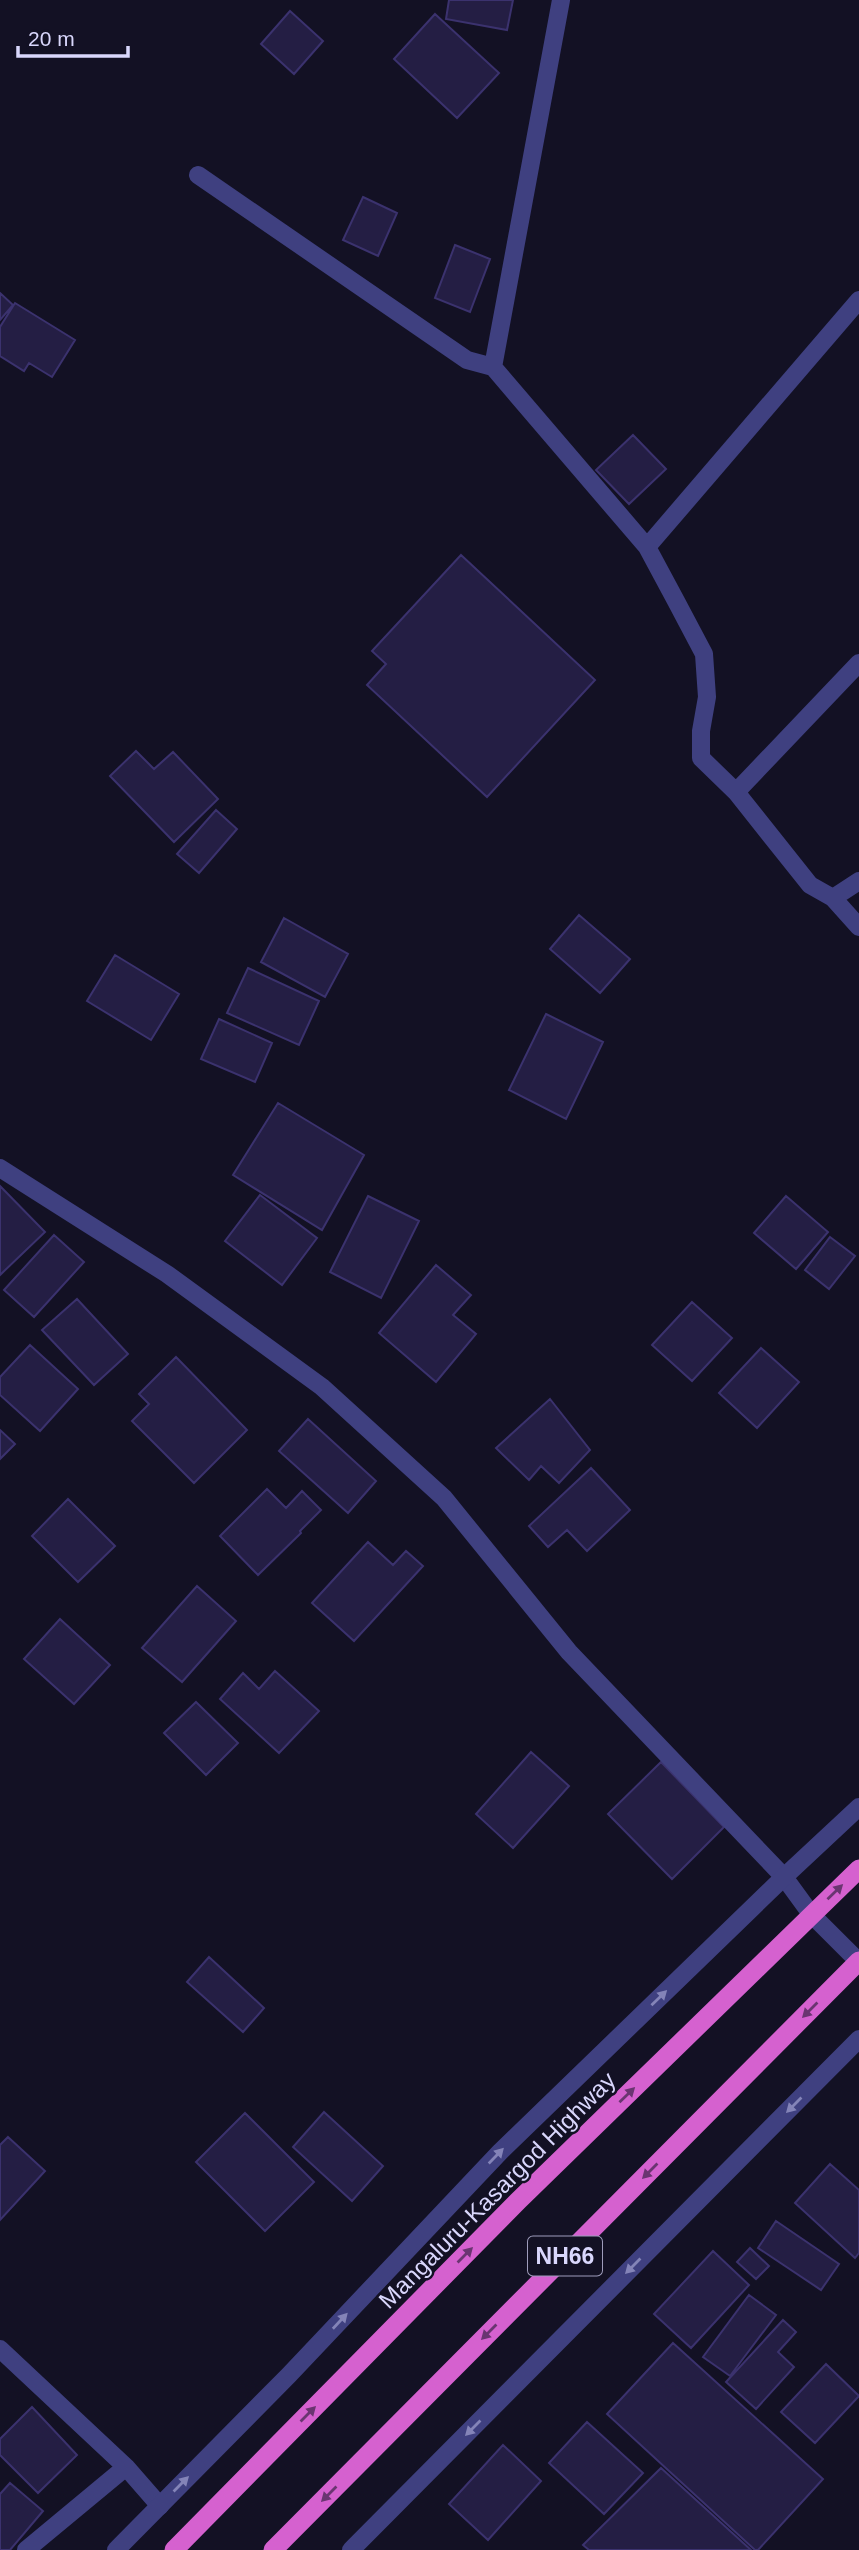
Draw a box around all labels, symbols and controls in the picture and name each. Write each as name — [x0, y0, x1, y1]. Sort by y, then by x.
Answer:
scale bar — [18, 14, 128, 58]
text: 20 m — [28, 27, 75, 50]
one-way arrow — [826, 1884, 843, 1900]
one-way arrow — [650, 1990, 667, 2006]
one-way arrow — [802, 2001, 819, 2017]
street label: Mangaluru-Kasargod Highway — [373, 2066, 621, 2314]
one-way arrow — [618, 2087, 635, 2103]
one-way arrow — [786, 2096, 802, 2113]
one-way arrow — [488, 2148, 504, 2165]
one-way arrow — [642, 2162, 658, 2179]
road number: NH66 — [528, 2236, 602, 2276]
one-way arrow — [457, 2246, 474, 2263]
one-way arrow — [625, 2258, 642, 2275]
one-way arrow — [331, 2313, 347, 2330]
one-way arrow — [481, 2324, 498, 2341]
one-way arrow — [300, 2406, 316, 2422]
one-way arrow — [466, 2419, 482, 2436]
one-way arrow — [172, 2477, 189, 2493]
one-way arrow — [320, 2485, 337, 2502]

